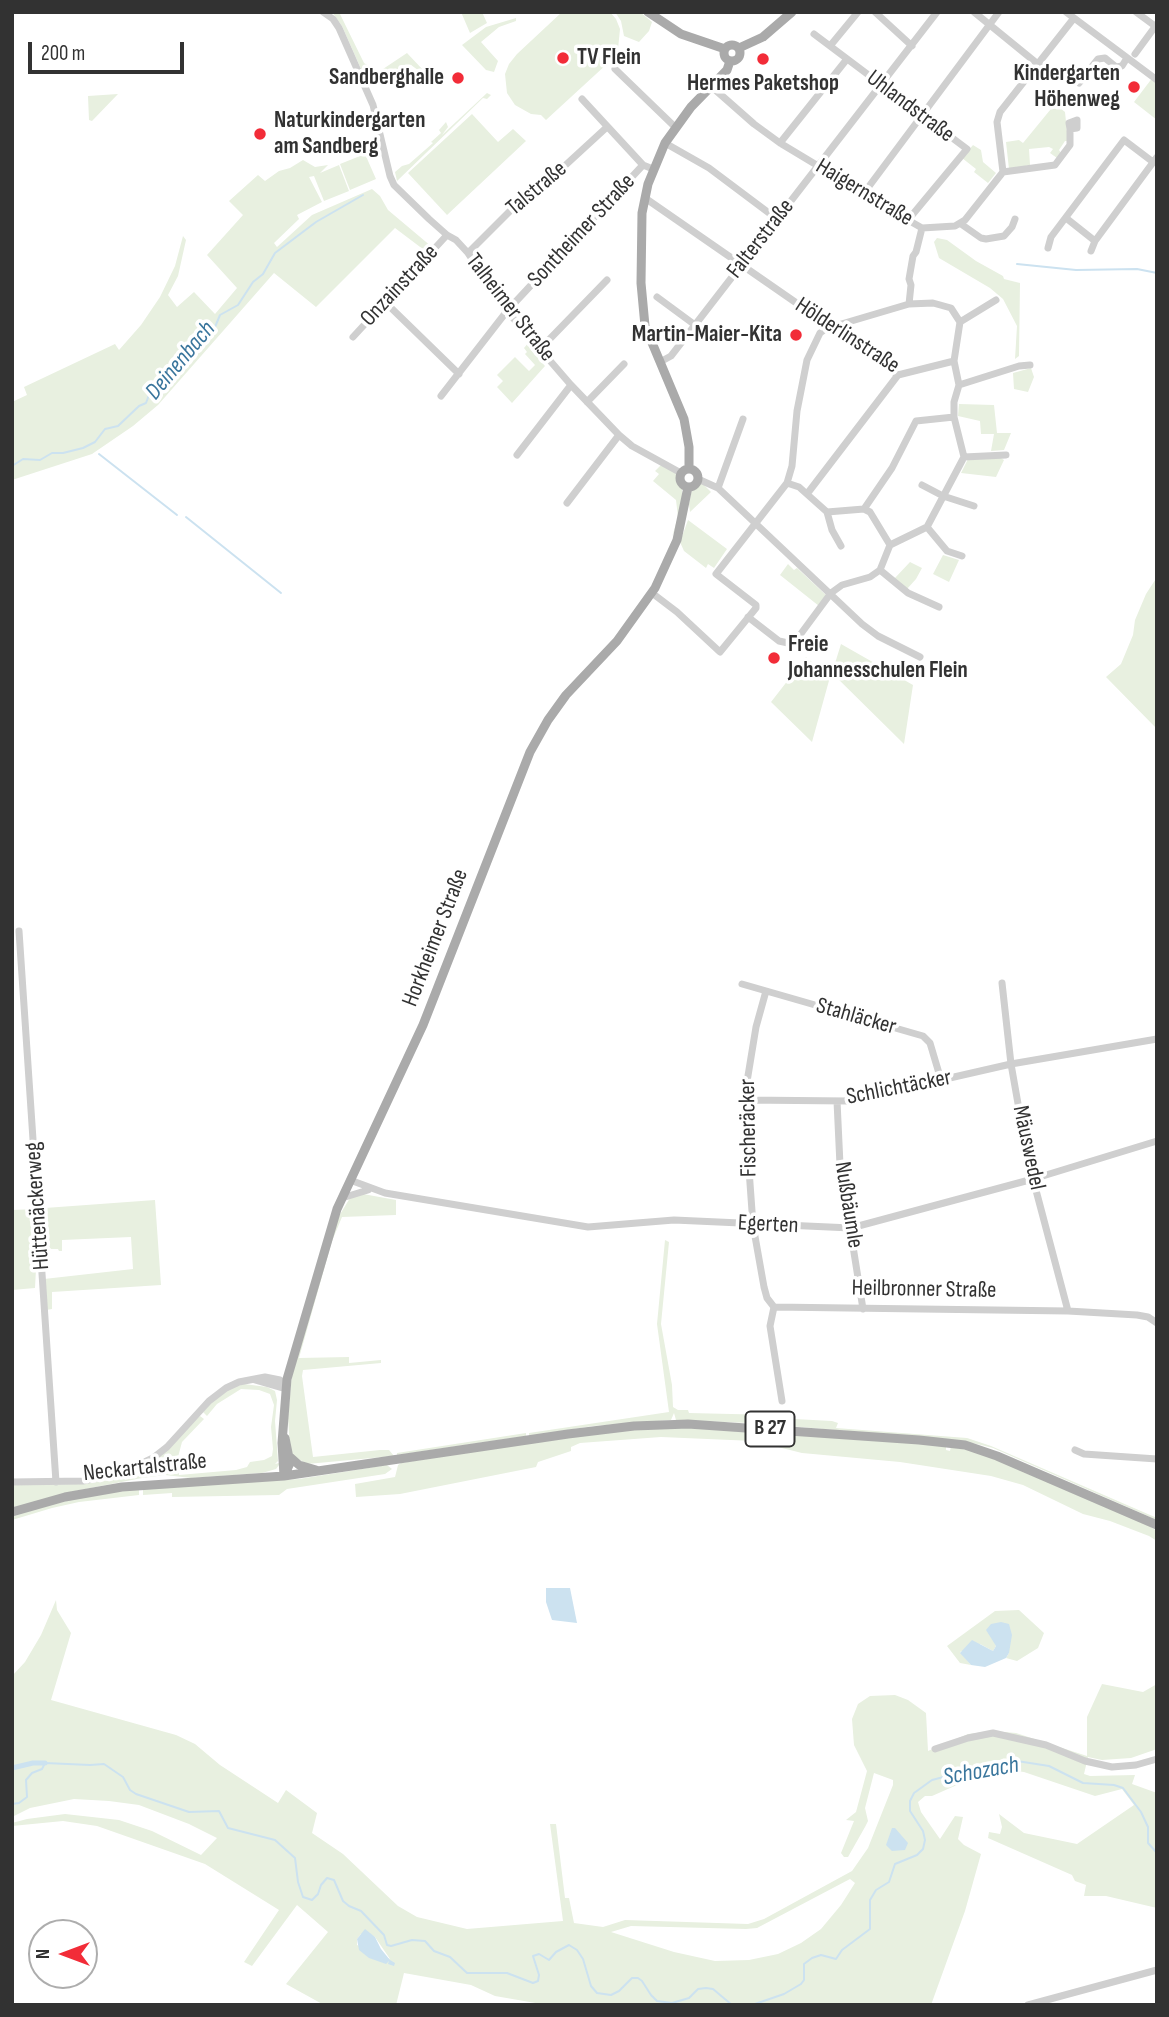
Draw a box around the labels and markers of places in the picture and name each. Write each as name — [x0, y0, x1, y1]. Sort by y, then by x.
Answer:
place label: TV Flein — [577, 44, 641, 72]
marker: TV Flein — [555, 50, 571, 66]
marker: Hermes Paketshop — [755, 51, 771, 67]
place label: Kindergarten Höhenweg — [1013, 60, 1120, 114]
place label: Sandberghalle — [329, 64, 444, 92]
marker: Sandberghalle — [450, 70, 466, 86]
place label: Hermes Paketshop — [687, 70, 839, 98]
marker: Kindergarten Höhenweg — [1126, 79, 1142, 95]
place label: Naturkindergarten am Sandberg — [274, 107, 425, 161]
marker: Naturkindergarten am Sandberg — [252, 126, 268, 142]
place label: Martin-Maier-Kita — [632, 321, 782, 349]
marker: Martin-Maier-Kita — [788, 327, 804, 343]
place label: Freie Johannesschulen Flein — [788, 631, 968, 685]
marker: Freie Johannesschulen Flein — [766, 650, 782, 666]

